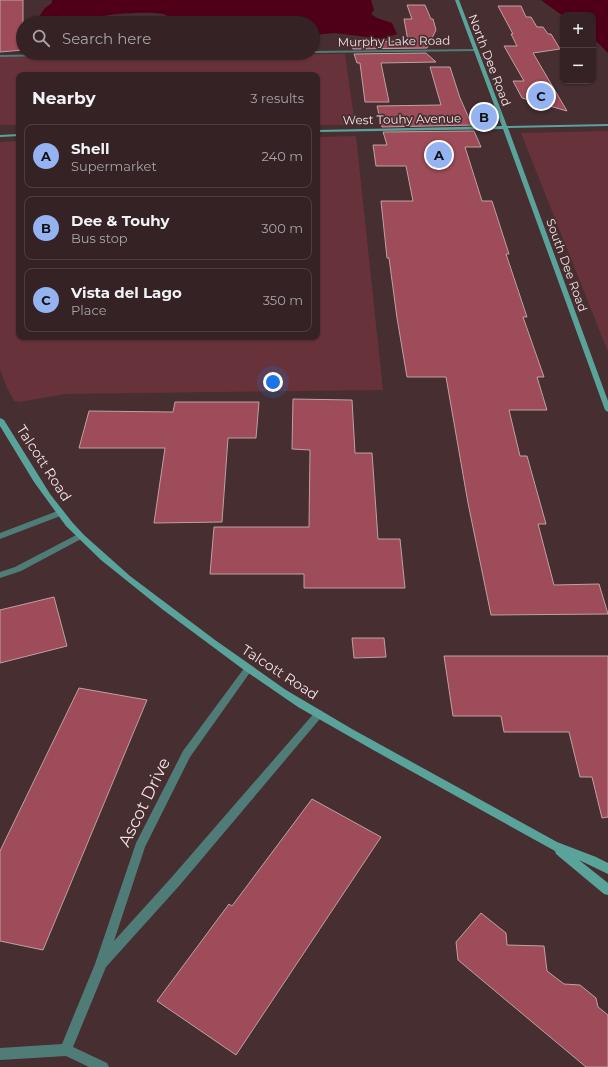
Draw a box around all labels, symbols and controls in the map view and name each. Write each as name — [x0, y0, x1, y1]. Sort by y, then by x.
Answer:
street label: North Dee Road — [466, 12, 514, 108]
map controls — [560, 12, 596, 84]
button: + — [560, 12, 596, 48]
search box — [16, 16, 320, 60]
icon: search — [30, 27, 52, 49]
text: Search here — [62, 29, 151, 48]
street label: Murphy Lake Road — [338, 33, 450, 49]
button: − — [560, 48, 596, 84]
pin: C — [528, 81, 554, 111]
text: Nearby — [32, 88, 96, 108]
text: 3 results — [250, 90, 304, 106]
pin: B — [471, 102, 497, 132]
street label: West Touhy Avenue — [343, 110, 461, 128]
text: Shell — [71, 139, 110, 158]
pin: A — [426, 140, 452, 170]
text: A — [41, 148, 51, 164]
text: 240 m — [262, 148, 303, 164]
text: Supermarket — [71, 158, 157, 174]
text: Dee & Touhy — [71, 211, 170, 230]
street label: South Dee Road — [543, 216, 591, 314]
text: B — [41, 220, 51, 236]
text: 300 m — [261, 220, 303, 236]
text: Bus stop — [71, 230, 128, 246]
text: Vista del Lago — [71, 283, 182, 302]
text: C — [41, 292, 51, 308]
text: 350 m — [263, 292, 303, 308]
text: Place — [71, 302, 107, 318]
your location — [263, 372, 283, 392]
street label: Talcott Road — [13, 421, 75, 505]
street label: Talcott Road — [238, 641, 322, 703]
street label: Ascot Drive — [114, 754, 174, 850]

